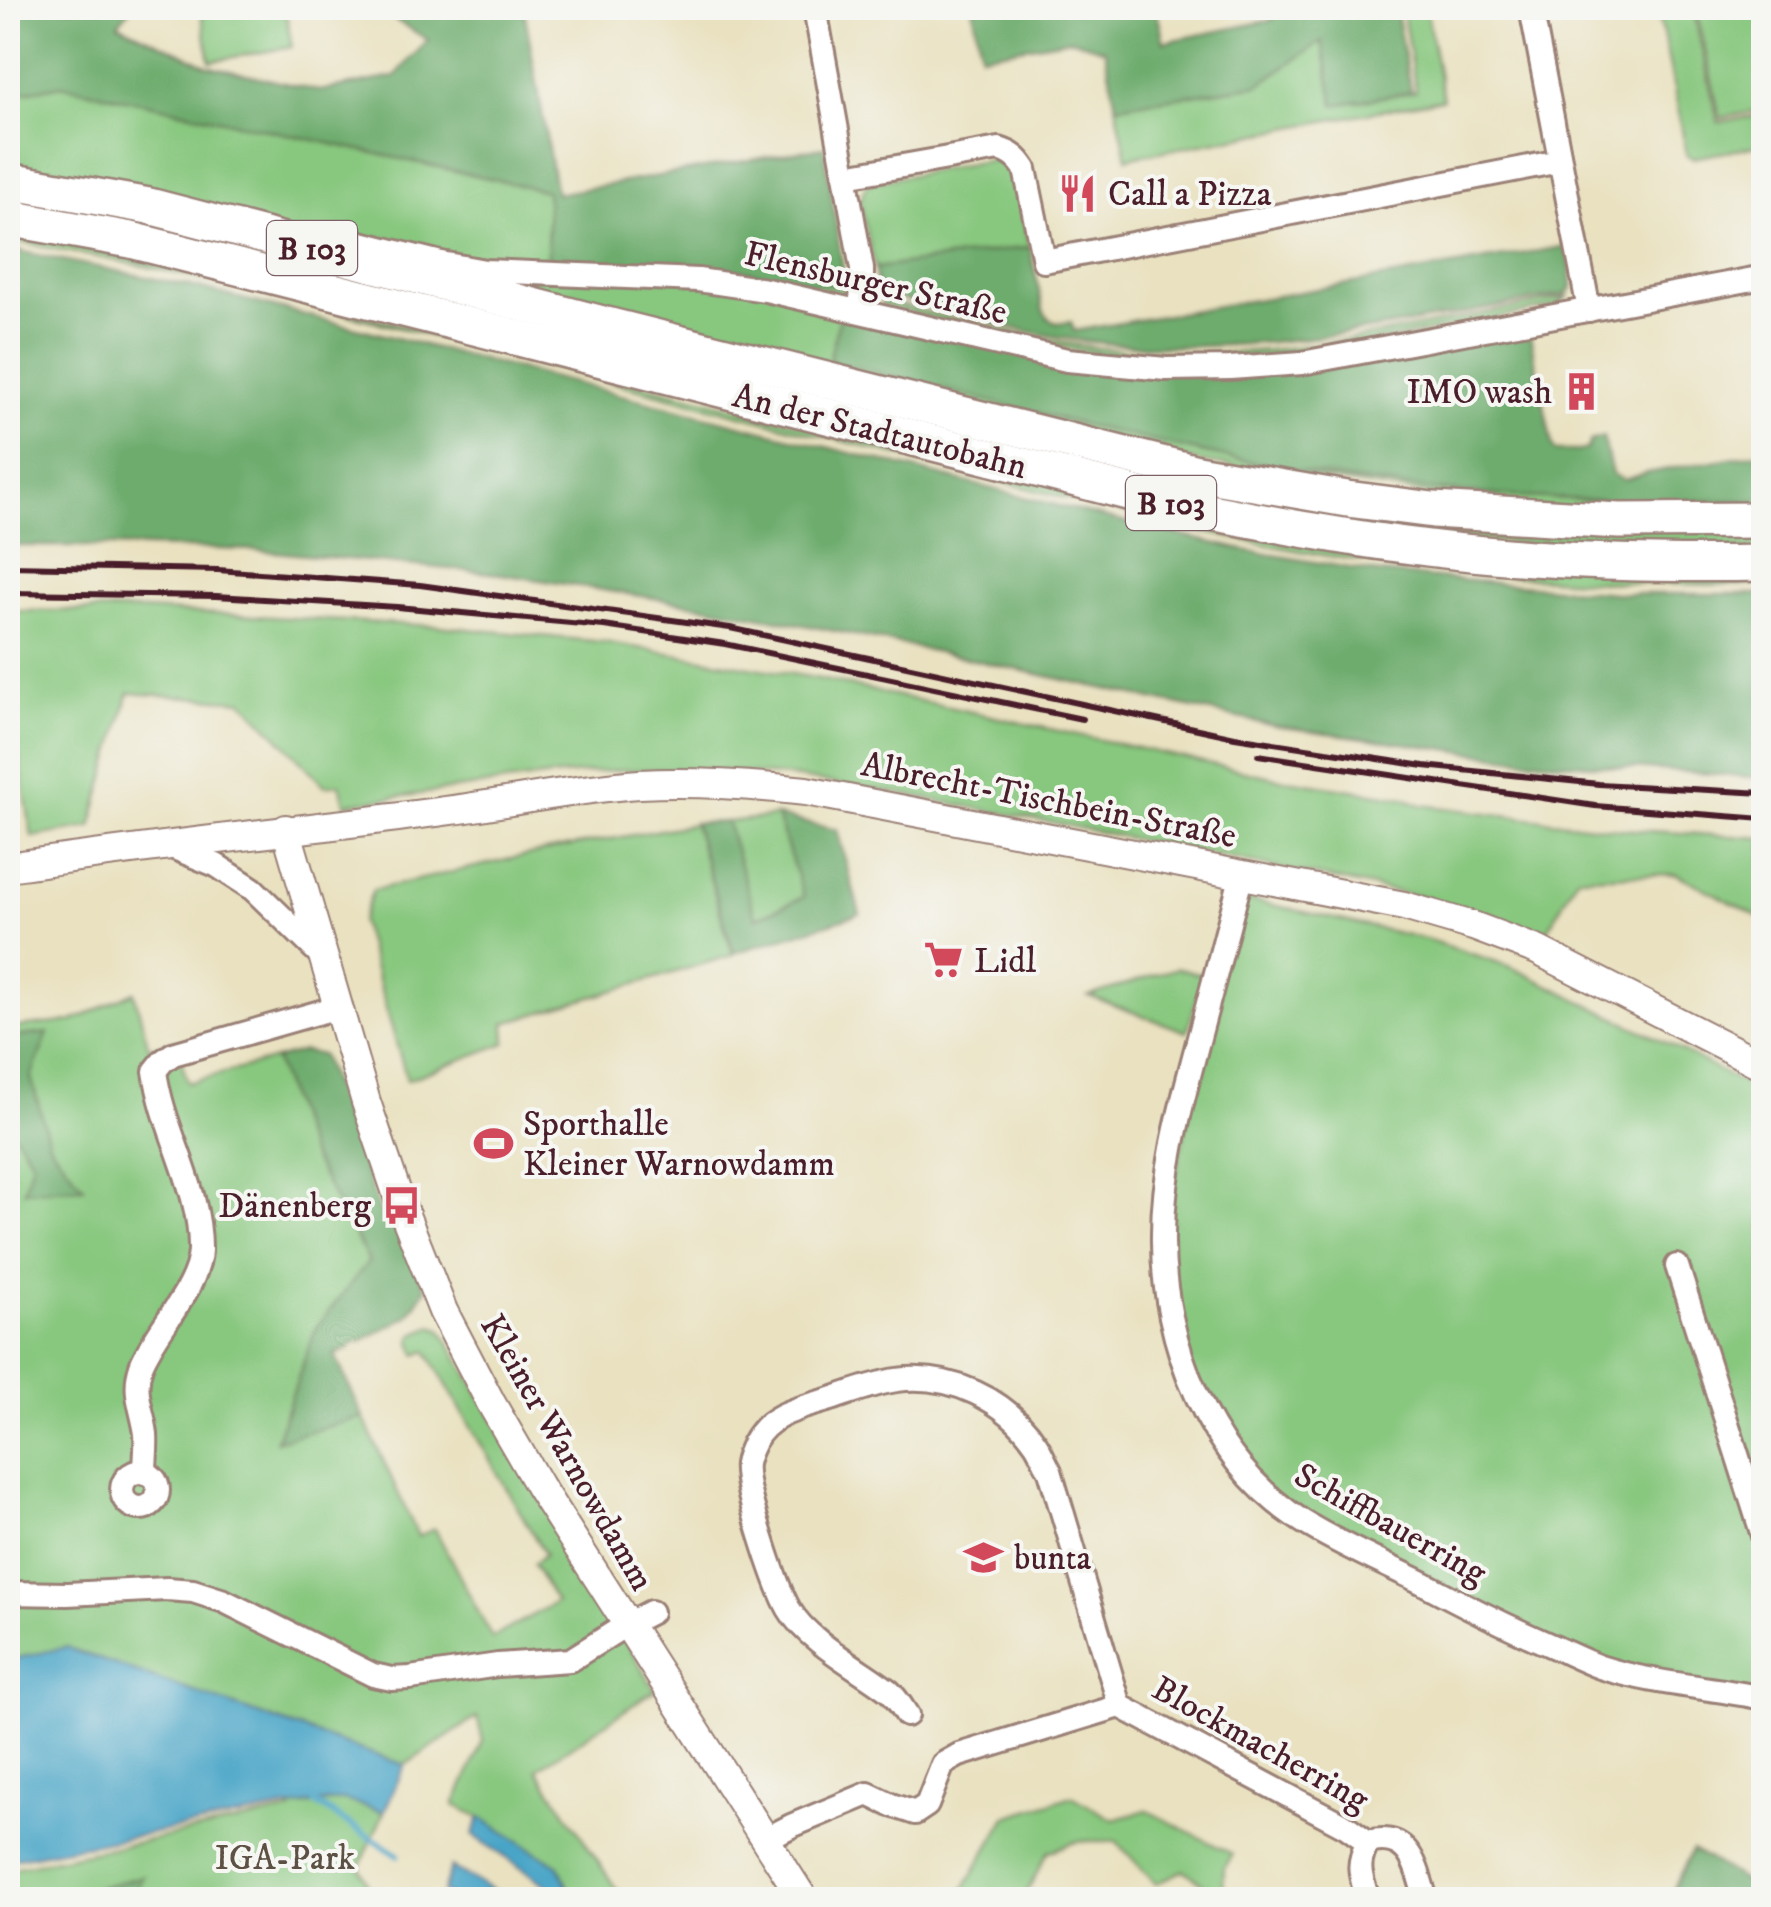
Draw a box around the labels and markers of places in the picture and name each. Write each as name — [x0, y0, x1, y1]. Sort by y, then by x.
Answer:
restaurant icon: Call a Pizza — [1057, 172, 1099, 214]
place label: Call a Pizza — [1108, 173, 1272, 217]
building icon: IMO wash — [1561, 370, 1603, 412]
place label: IMO wash — [1406, 371, 1552, 415]
supermarket icon: Lidl — [923, 939, 965, 981]
place label: Lidl — [974, 940, 1037, 984]
place label: Sporthalle Kleiner Warnowdamm — [523, 1103, 835, 1187]
sports icon: Sporthalle Kleiner Warnowdamm — [472, 1122, 514, 1164]
bus stop icon: Dänenberg — [380, 1184, 422, 1226]
place label: Dänenberg — [218, 1185, 372, 1229]
school or university icon: bunta — [963, 1536, 1005, 1578]
place label: bunta — [1014, 1537, 1092, 1581]

